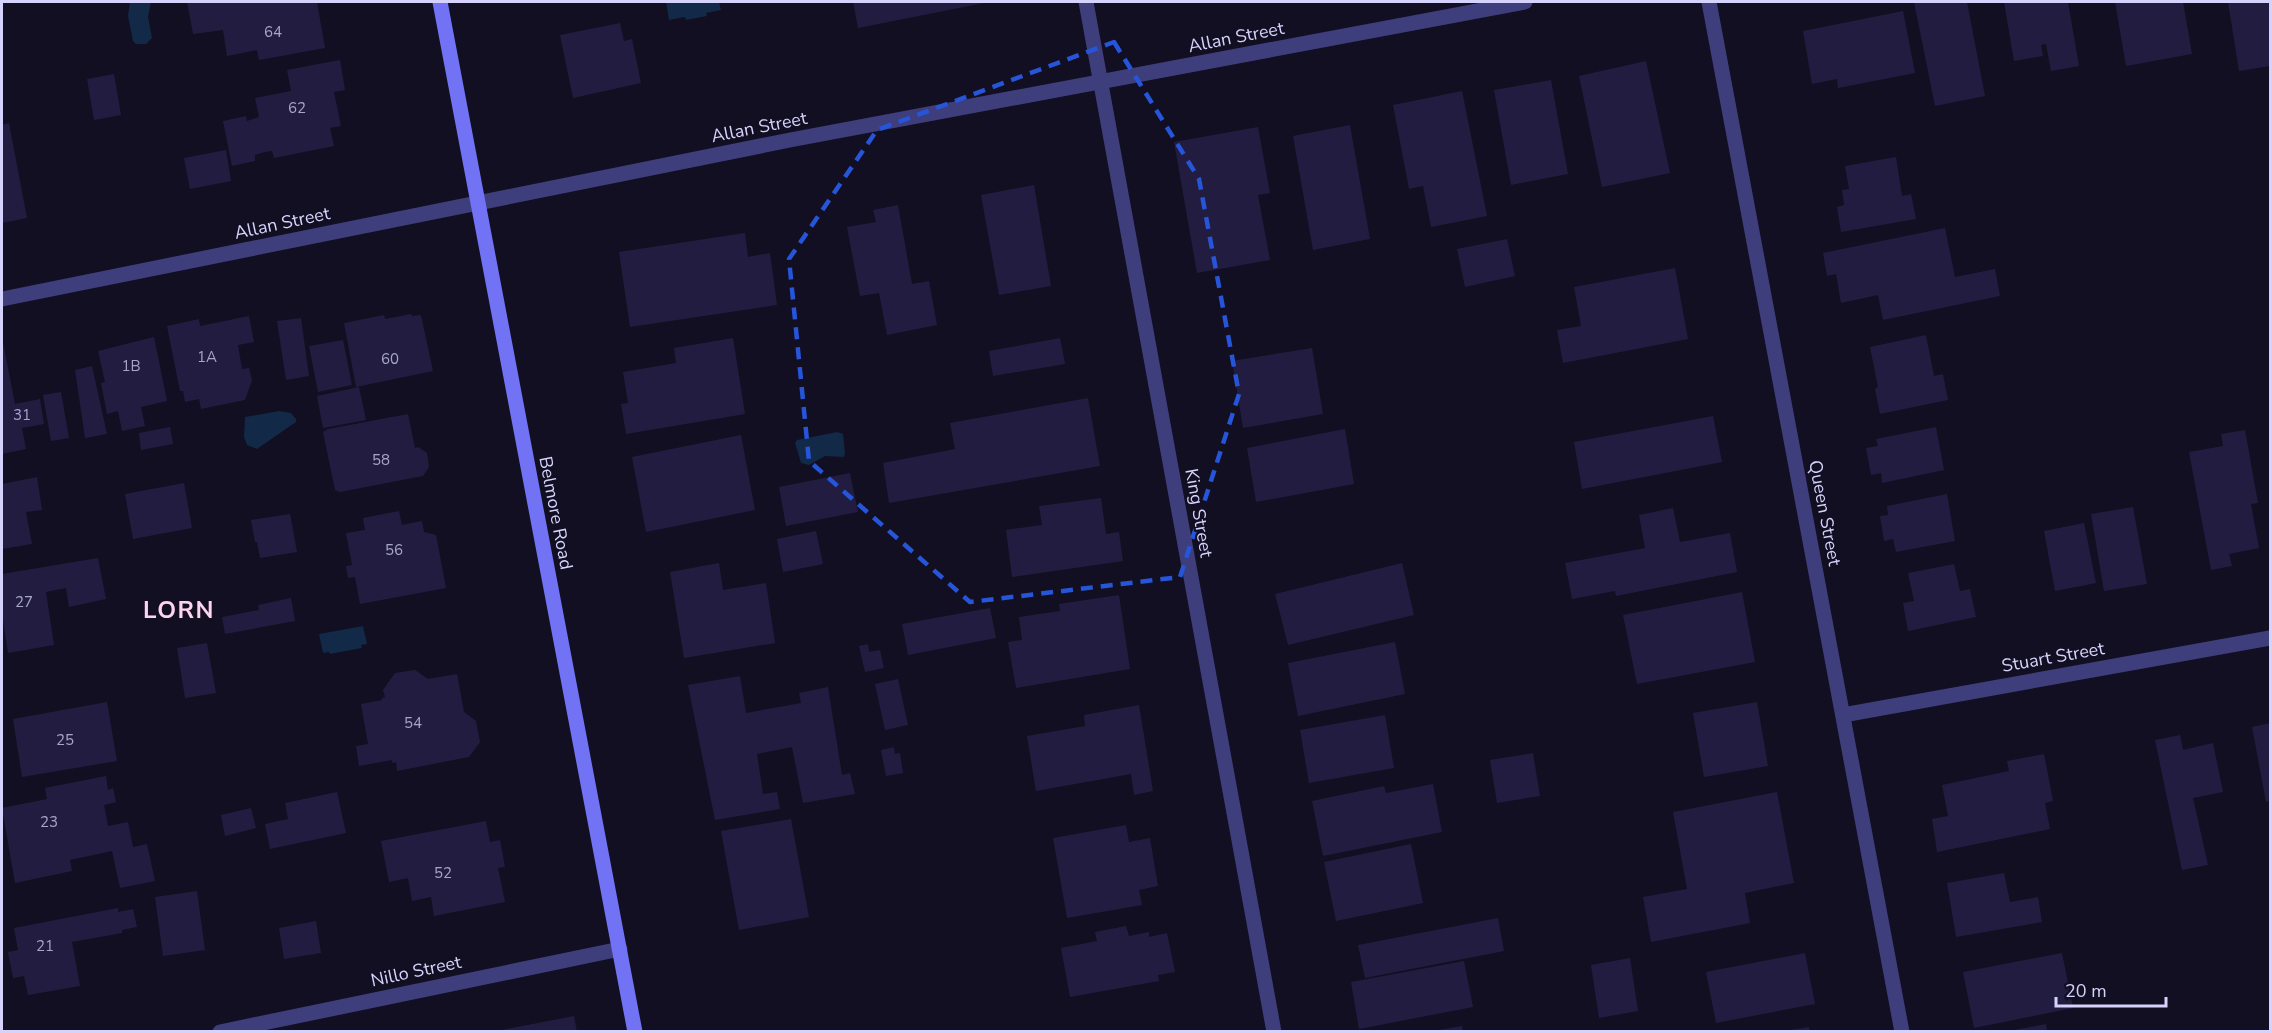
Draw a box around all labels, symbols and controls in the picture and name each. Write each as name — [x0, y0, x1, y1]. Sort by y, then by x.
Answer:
street label: Allan Street — [1186, 16, 1287, 58]
house number: 64 — [264, 22, 282, 42]
house number: 62 — [288, 98, 306, 118]
street label: Allan Street — [709, 106, 810, 148]
street label: Allan Street — [232, 201, 333, 245]
house number: 1A — [197, 347, 217, 367]
house number: 60 — [381, 349, 399, 369]
house number: 1B — [121, 356, 141, 376]
house number: 31 — [13, 405, 31, 425]
house number: 58 — [372, 450, 390, 470]
street label: Belmore Road — [533, 454, 579, 572]
street label: Queen Street — [1803, 458, 1847, 568]
street label: King Street — [1179, 467, 1219, 560]
house number: 56 — [385, 540, 403, 560]
house number: 27 — [15, 592, 33, 612]
district label: LORN — [143, 594, 215, 626]
street label: Stuart Street — [2000, 636, 2107, 678]
house number: 54 — [404, 713, 422, 733]
house number: 25 — [56, 730, 74, 750]
house number: 23 — [40, 812, 58, 832]
house number: 52 — [434, 863, 452, 883]
house number: 21 — [36, 936, 54, 956]
street label: Nillo Street — [369, 950, 464, 992]
scale bar — [2056, 970, 2166, 1008]
text: 20 m — [2065, 979, 2107, 1003]

